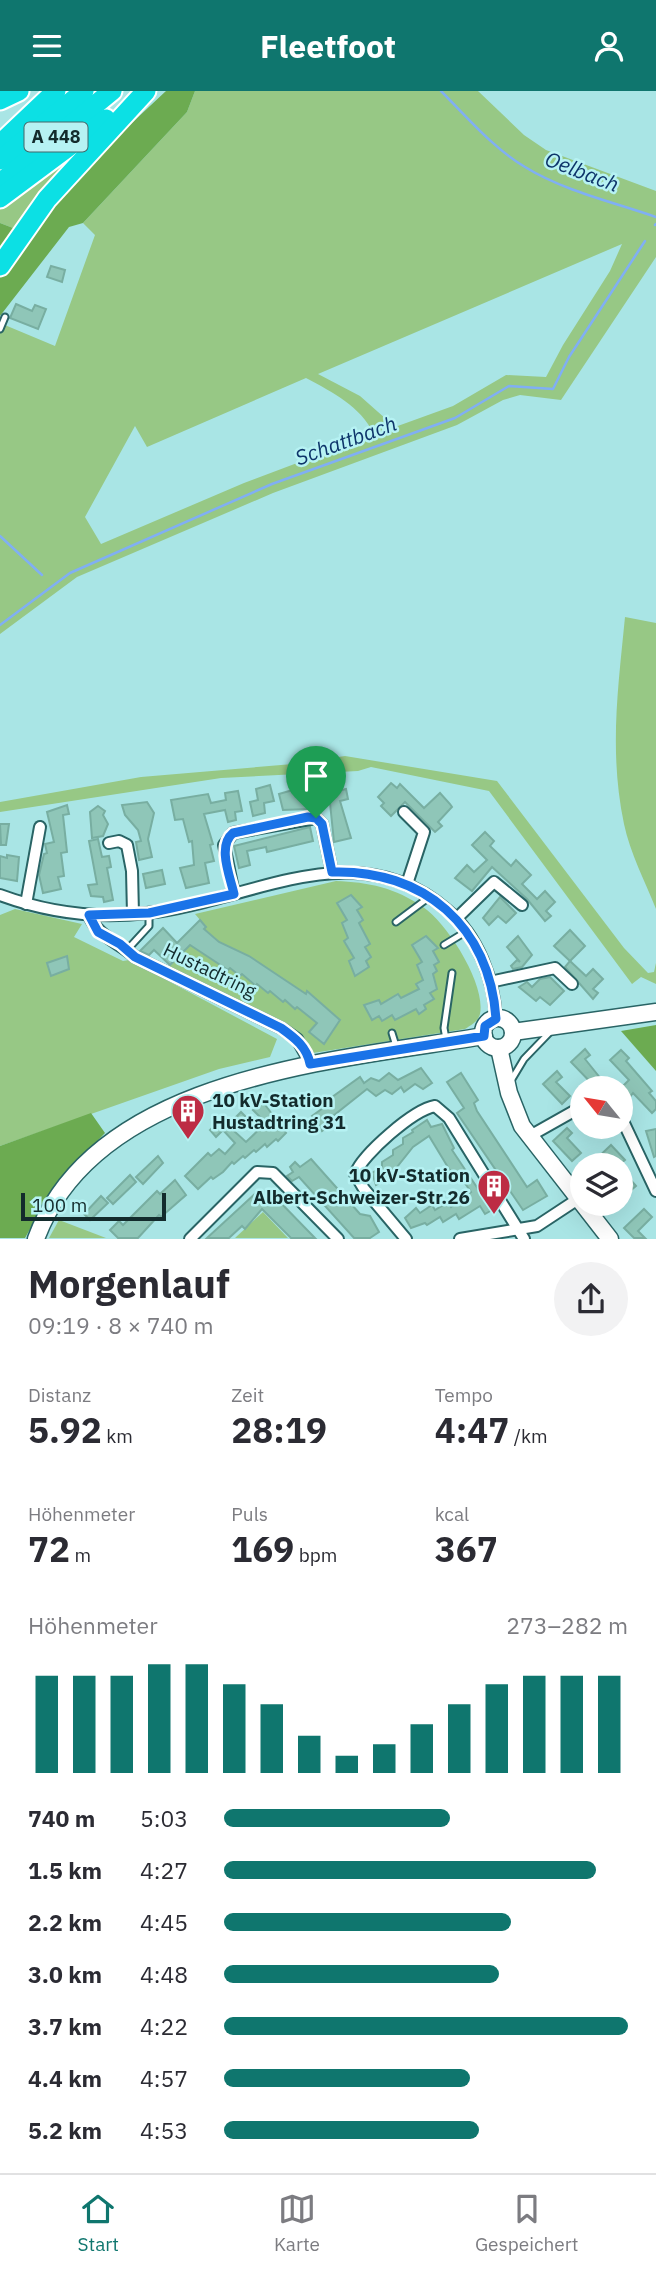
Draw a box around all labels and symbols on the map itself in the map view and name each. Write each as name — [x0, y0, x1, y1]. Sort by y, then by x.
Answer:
road number: A 448 — [24, 123, 88, 151]
water label: Oelbach — [541, 144, 623, 198]
water label: Schattbach — [291, 409, 400, 471]
pin — [286, 746, 346, 818]
street label: Hustadtring — [160, 937, 260, 1003]
north arrow — [570, 1076, 634, 1139]
place label: 10 kV-Station Hustadtring 31 — [212, 1088, 346, 1134]
building icon: 10 kV-Station Hustadtring 31 — [169, 1092, 207, 1141]
place label: 10 kV-Station Albert-Schweizer-Str.26 — [253, 1163, 470, 1209]
building icon: 10 kV-Station Albert-Schweizer-Str.26 — [475, 1167, 513, 1216]
scale bar — [21, 1189, 166, 1221]

